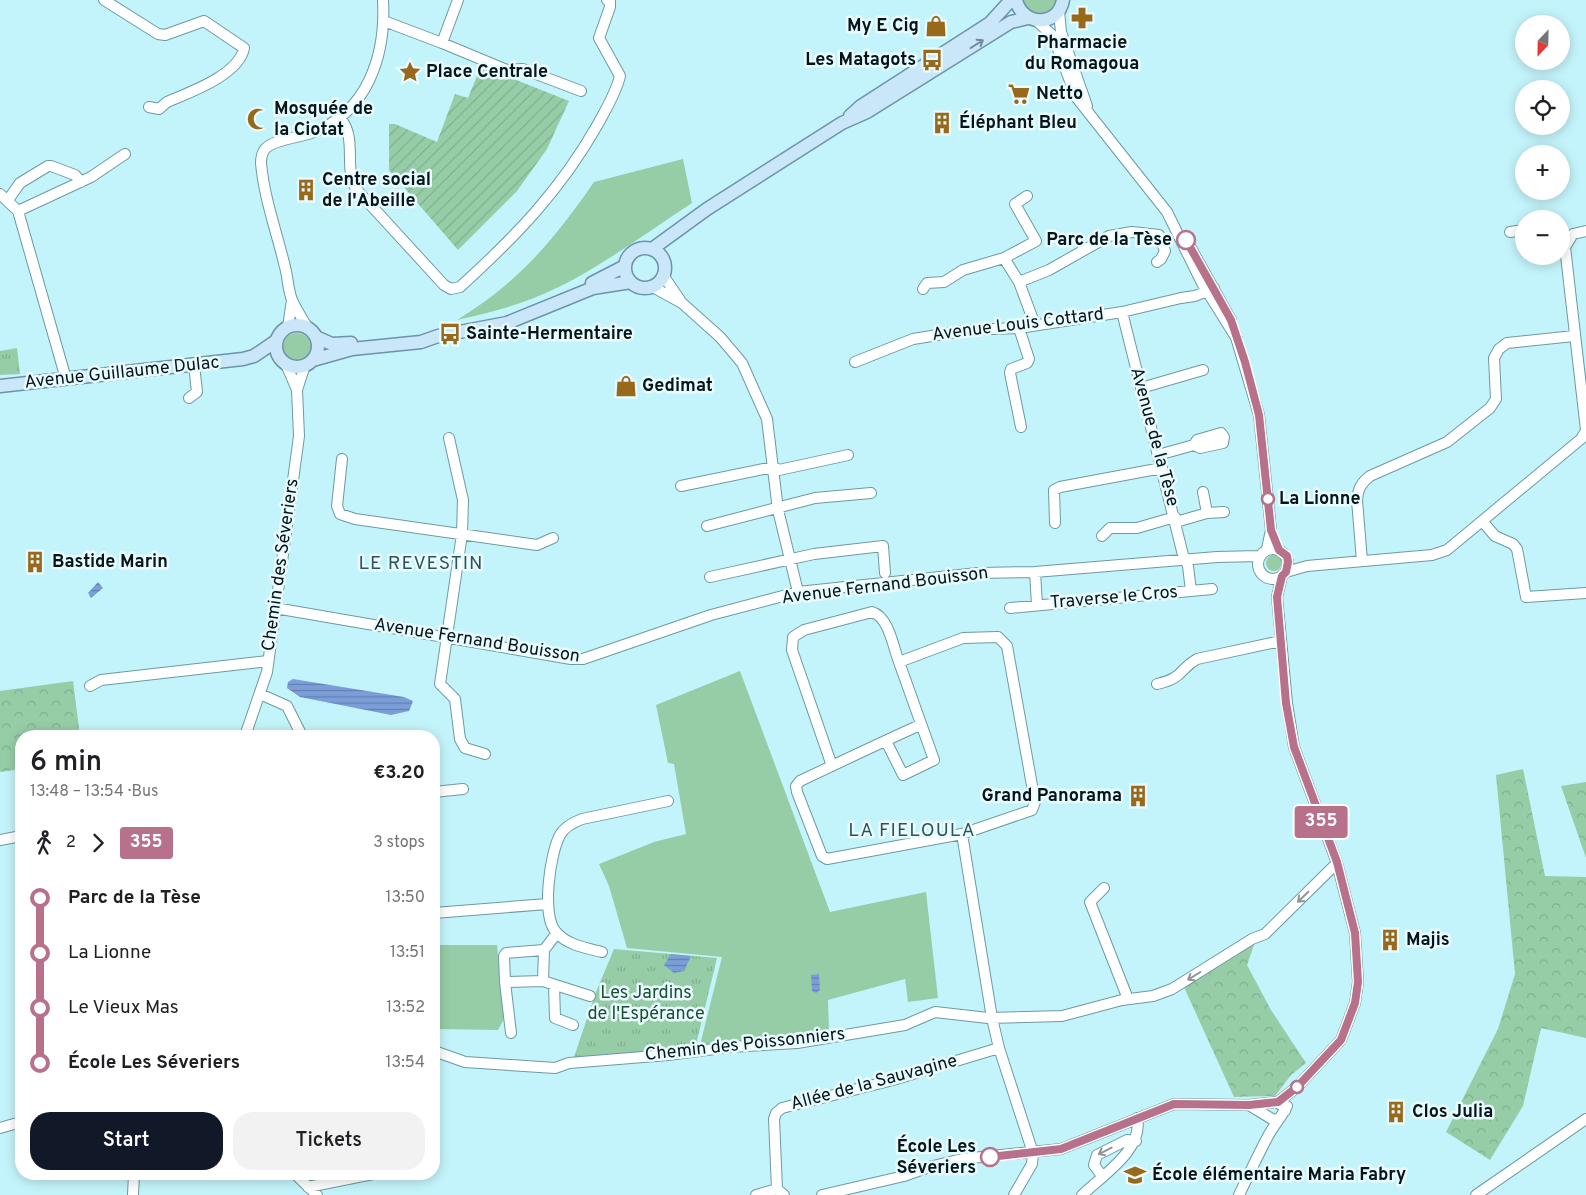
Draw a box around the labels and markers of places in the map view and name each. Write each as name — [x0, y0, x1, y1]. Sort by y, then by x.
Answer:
pharmacy icon: Pharmacie du Romagoua — [1069, 5, 1095, 31]
shop icon: My E Cig — [923, 13, 949, 39]
place label: My E Cig — [847, 15, 919, 38]
place label: Pharmacie du Romagoua — [1025, 32, 1139, 76]
bus stop icon: Les Matagots — [919, 47, 945, 73]
place label: Les Matagots — [805, 49, 916, 72]
place icon: Place Centrale — [397, 59, 423, 85]
place label: Place Centrale — [426, 61, 548, 84]
supermarket icon: Netto — [1006, 81, 1032, 107]
place label: Netto — [1036, 83, 1083, 106]
place label: Mosquée de la Ciotat — [274, 98, 373, 142]
mosque icon: Mosquée de la Ciotat — [245, 106, 271, 132]
building icon: Éléphant Bleu — [929, 110, 955, 136]
place label: Éléphant Bleu — [959, 110, 1077, 135]
place label: Centre social de l'Abeille — [322, 169, 431, 213]
building icon: Centre social de l'Abeille — [293, 177, 319, 203]
place label: Parc de la Tèse — [1046, 229, 1172, 252]
marker: Parc de la Tèse — [1176, 230, 1196, 250]
bus stop icon: Sainte-Hermentaire — [437, 321, 463, 347]
place label: Sainte-Hermentaire — [466, 323, 633, 346]
shop icon: Gedimat — [613, 373, 639, 399]
place label: Gedimat — [642, 375, 713, 398]
place label: La Lionne — [1279, 488, 1361, 511]
marker: La Lionne — [1261, 492, 1275, 506]
building icon: Bastide Marin — [22, 549, 48, 575]
place label: Bastide Marin — [52, 551, 168, 574]
building icon: Grand Panorama — [1125, 783, 1151, 809]
place label: Grand Panorama — [981, 785, 1122, 808]
building icon: Majis — [1377, 927, 1403, 953]
place label: Majis — [1406, 929, 1450, 952]
unlabelled marker — [1290, 1080, 1304, 1094]
building icon: Clos Julia — [1383, 1099, 1409, 1125]
place label: Clos Julia — [1412, 1101, 1493, 1124]
place label: École Les Séveriers — [897, 1134, 976, 1180]
marker: École Les Séveriers — [980, 1147, 1000, 1167]
school or university icon: École élémentaire Maria Fabry — [1122, 1162, 1148, 1188]
place label: École élémentaire Maria Fabry — [1152, 1162, 1406, 1187]

